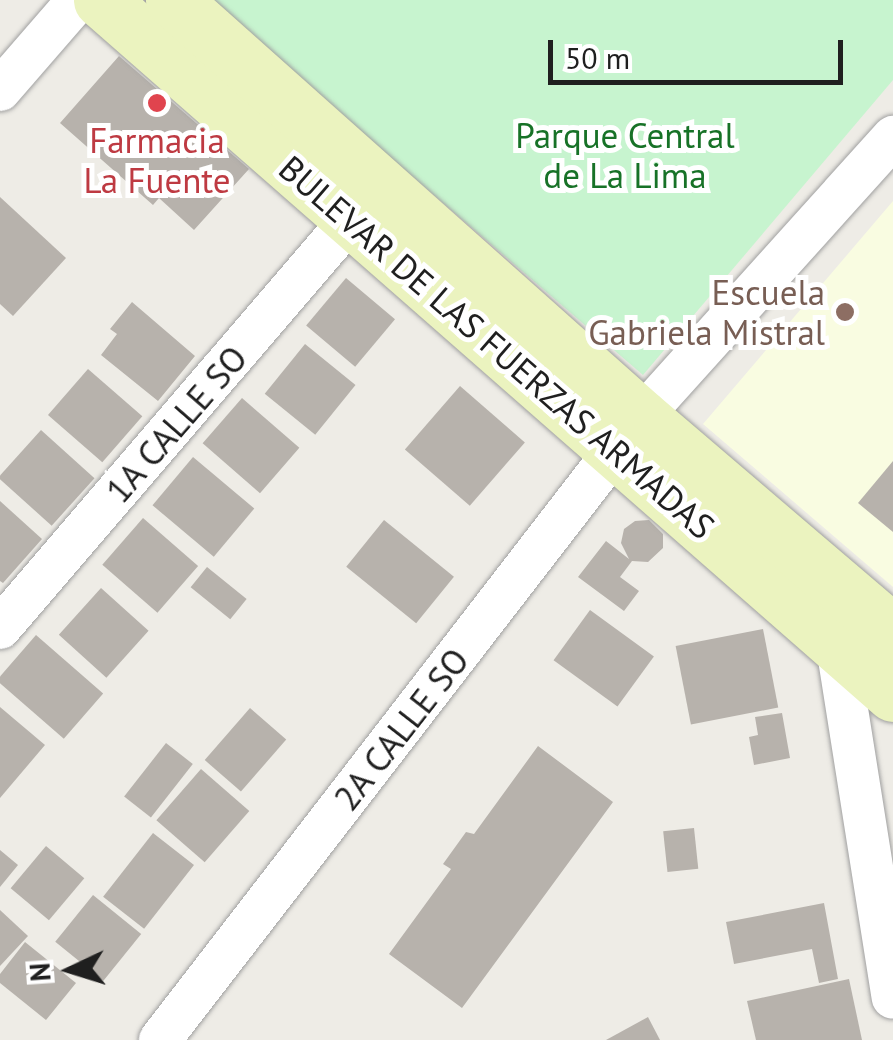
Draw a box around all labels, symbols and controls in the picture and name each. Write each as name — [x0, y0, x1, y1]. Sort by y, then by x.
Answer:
scale bar — [553, 20, 848, 82]
text: 50 m — [565, 38, 630, 77]
marker: Farmacia La Fuente — [146, 92, 168, 114]
park label: Parque Central de La Lima — [515, 114, 735, 196]
place label: Farmacia La Fuente — [83, 119, 231, 201]
street label: BULEVAR DE LAS FUERZAS ARMADAS — [270, 146, 724, 548]
place label: Escuela Gabriela Mistral — [588, 271, 825, 353]
marker: Escuela Gabriela Mistral — [834, 301, 856, 323]
street label: 1A CALLE SO — [96, 337, 256, 511]
street label: 2A CALLE SO — [324, 639, 478, 819]
north arrow — [20, 920, 120, 1020]
text: N — [20, 962, 59, 983]

